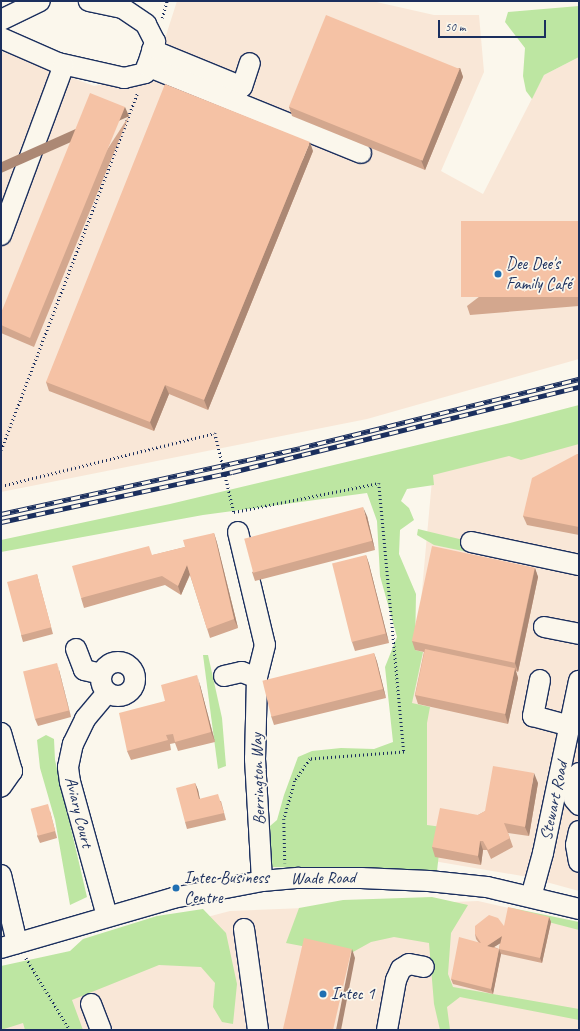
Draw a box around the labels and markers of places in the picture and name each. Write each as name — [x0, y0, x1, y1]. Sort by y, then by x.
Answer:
place label: Dee Dee's Family Café — [506, 254, 572, 294]
marker: Dee Dee's Family Café — [493, 269, 503, 279]
place label: Intec Business Centre — [184, 868, 269, 908]
marker: Intec Business Centre — [171, 883, 181, 893]
place label: Intec 1 — [331, 984, 375, 1004]
marker: Intec 1 — [318, 989, 328, 999]

